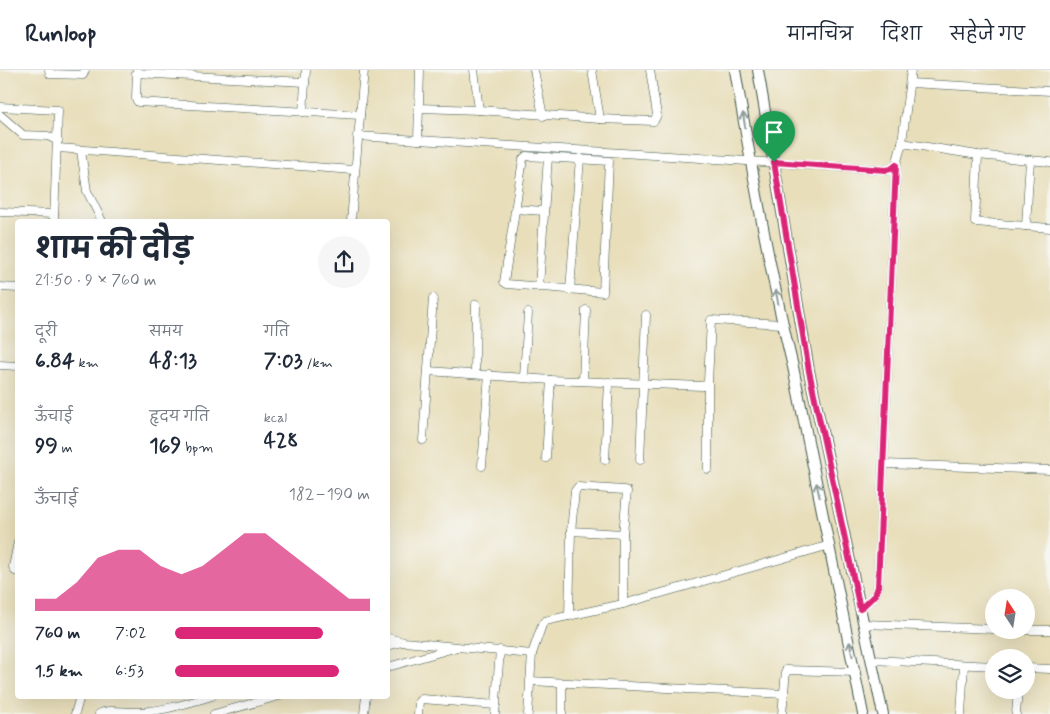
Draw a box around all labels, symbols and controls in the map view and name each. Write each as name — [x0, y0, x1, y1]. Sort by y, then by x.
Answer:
text: Runloop — [25, 19, 97, 50]
text: मानचित्र — [787, 23, 853, 47]
text: दिशा — [881, 23, 922, 47]
text: सहेजे गए — [950, 23, 1025, 47]
pin — [753, 111, 795, 162]
one-way arrow — [738, 112, 748, 128]
icon: arrive — [760, 118, 788, 146]
text: शाम की दौड़ — [35, 232, 192, 269]
button: share — [318, 236, 370, 288]
text: 21:50 · 9 × 760 m — [35, 270, 157, 291]
one-way arrow — [772, 289, 781, 305]
text: दूरी — [35, 323, 57, 341]
text: समय — [149, 323, 183, 341]
text: गति — [264, 323, 289, 341]
text: 6.84 — [35, 347, 75, 375]
text: 48:13 — [149, 347, 197, 375]
text: 7:03 — [264, 347, 303, 375]
text: km — [75, 354, 99, 372]
text: /km — [303, 354, 333, 372]
text: ऊँचाई — [35, 408, 73, 426]
text: हृदय गति — [149, 408, 209, 426]
text: kcal — [264, 409, 287, 427]
text: 428 — [264, 427, 298, 455]
text: 99 — [35, 432, 58, 460]
text: 169 — [149, 432, 181, 460]
text: m — [58, 439, 73, 457]
text: bpm — [181, 439, 213, 457]
one-way arrow — [813, 482, 822, 498]
text: 182–190 m — [289, 484, 370, 505]
text: ऊँचाई — [35, 489, 78, 510]
north arrow — [985, 589, 1035, 639]
map controls — [985, 589, 1035, 699]
text: 760 m — [35, 623, 80, 644]
text: 7:02 — [115, 623, 146, 644]
one-way arrow — [846, 641, 855, 657]
button: layers — [985, 649, 1035, 699]
text: 1.5 km — [35, 661, 83, 682]
text: 6:53 — [115, 661, 144, 682]

